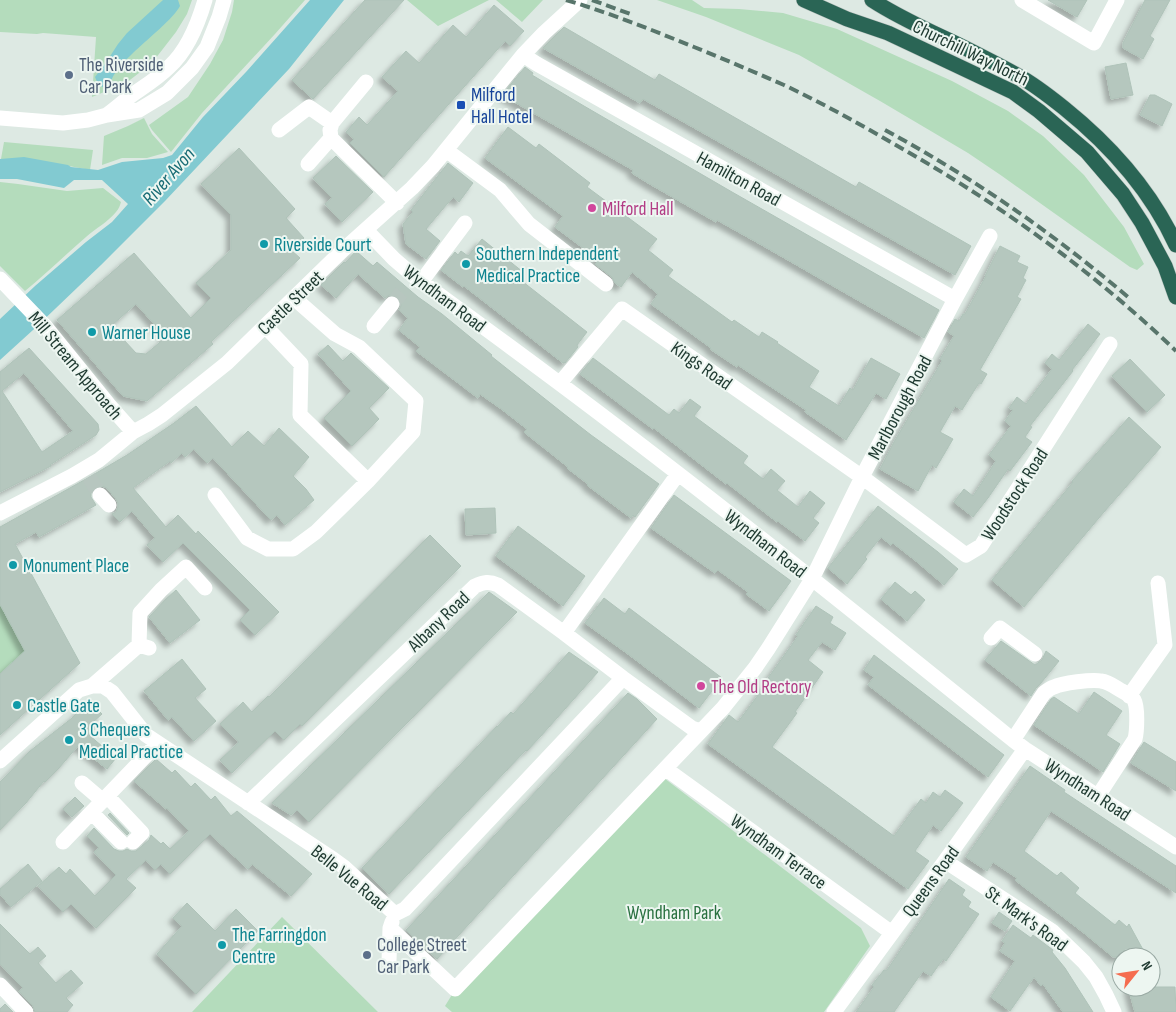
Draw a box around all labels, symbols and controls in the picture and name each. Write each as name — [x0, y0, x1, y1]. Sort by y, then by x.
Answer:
street label: Churchill Way North — [909, 15, 1032, 91]
place label: The Riverside Car Park — [79, 54, 164, 99]
marker: The Riverside Car Park — [63, 69, 75, 81]
place label: Milford Hall Hotel — [471, 84, 532, 129]
marker: Milford Hall Hotel — [455, 99, 467, 111]
water label: River Avon — [137, 143, 200, 210]
street label: Hamilton Road — [692, 147, 784, 212]
place label: Milford Hall — [602, 198, 673, 221]
marker: Milford Hall — [586, 202, 598, 214]
place label: Riverside Court — [274, 234, 372, 257]
marker: Riverside Court — [258, 238, 270, 250]
place label: Southern Independent Medical Practice — [476, 243, 619, 288]
marker: Southern Independent Medical Practice — [460, 258, 472, 270]
street label: Wyndham Road — [398, 261, 490, 338]
street label: Castle Street — [253, 266, 329, 340]
street label: Mill Stream Approach — [23, 307, 127, 425]
place label: Warner House — [102, 322, 191, 345]
marker: Warner House — [86, 326, 98, 338]
street label: Kings Road — [666, 337, 736, 396]
street label: Marlborough Road — [863, 352, 937, 464]
street label: Woodstock Road — [977, 444, 1054, 545]
street label: Wyndham Road — [719, 505, 811, 583]
place label: Monument Place — [23, 555, 129, 578]
marker: Monument Place — [7, 559, 19, 571]
street label: Albany Road — [403, 587, 475, 658]
place label: The Old Rectory — [711, 676, 812, 699]
marker: The Old Rectory — [695, 680, 707, 692]
place label: Castle Gate — [27, 695, 100, 718]
marker: Castle Gate — [11, 699, 23, 711]
place label: 3 Chequers Medical Practice — [79, 719, 183, 764]
marker: 3 Chequers Medical Practice — [63, 734, 75, 746]
street label: Wyndham Road — [1040, 754, 1135, 827]
street label: Wyndham Terrace — [725, 810, 831, 895]
street label: Belle Vue Road — [306, 840, 392, 916]
street label: Queens Road — [898, 842, 965, 922]
street label: St. Mark's Road — [980, 882, 1072, 957]
park label: Wyndham Park — [627, 902, 722, 925]
place label: The Farringdon Centre — [232, 924, 327, 969]
place label: College Street Car Park — [377, 934, 467, 979]
marker: The Farringdon Centre — [216, 939, 228, 951]
north arrow — [1111, 947, 1161, 997]
marker: College Street Car Park — [361, 949, 373, 961]
text: N — [1138, 958, 1156, 973]

